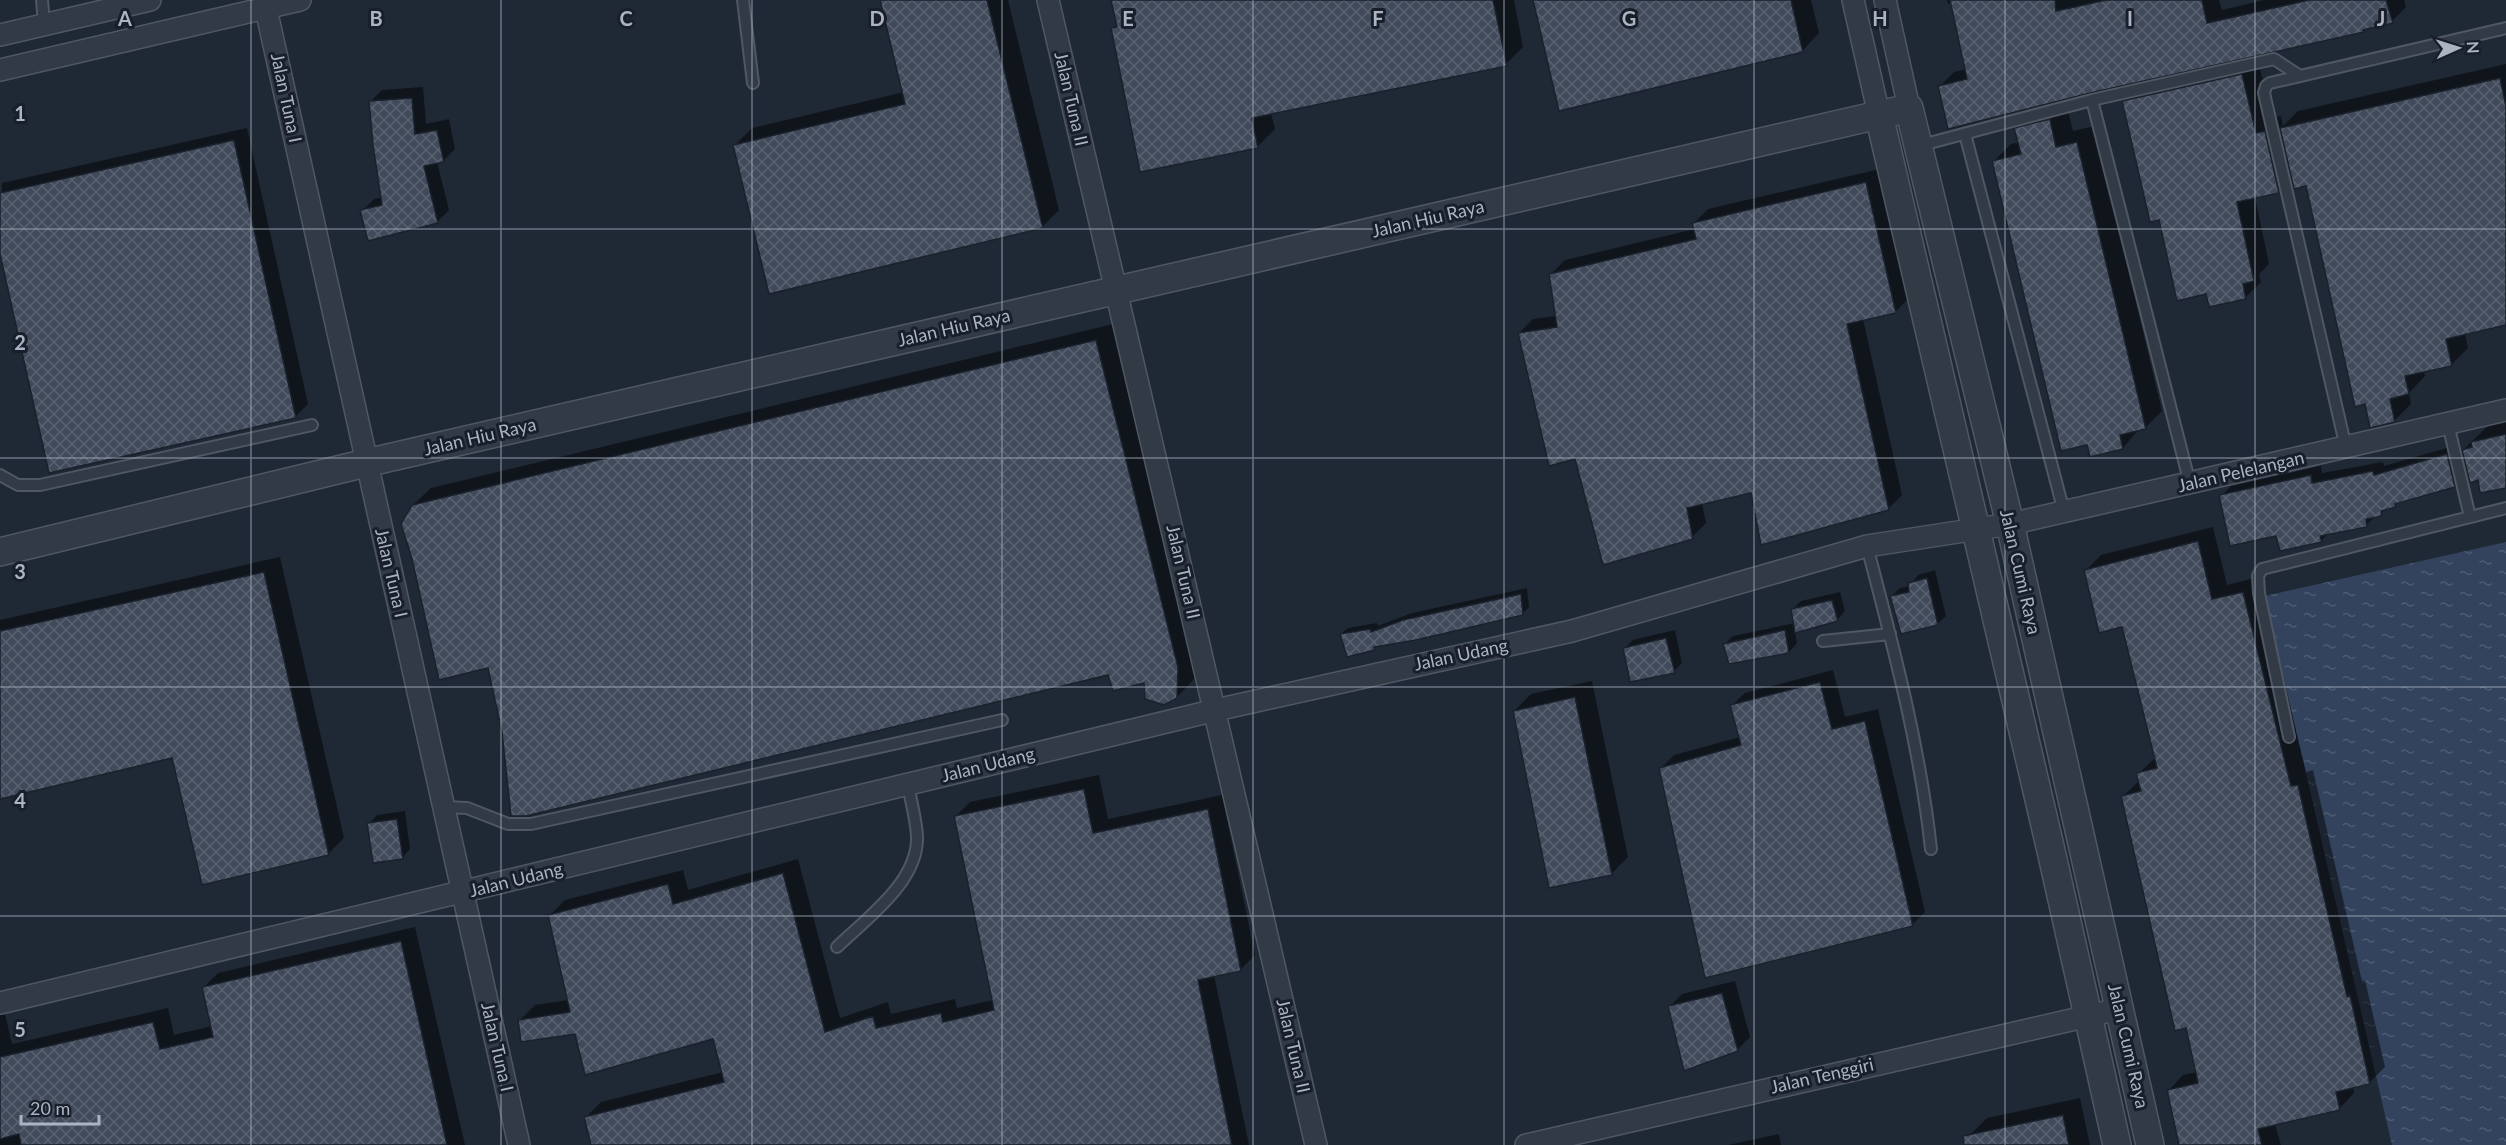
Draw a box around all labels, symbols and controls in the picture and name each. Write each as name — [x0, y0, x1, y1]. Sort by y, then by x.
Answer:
text: A — [117, 6, 132, 30]
text: B — [369, 6, 383, 30]
text: C — [619, 6, 633, 30]
text: D — [869, 6, 885, 30]
text: E — [1122, 6, 1134, 30]
text: F — [1372, 6, 1384, 30]
text: G — [1622, 6, 1636, 30]
text: H — [1872, 6, 1888, 30]
text: I — [2127, 6, 2133, 30]
text: J — [2377, 6, 2385, 30]
north arrow — [2428, 18, 2488, 78]
text: N — [2464, 41, 2483, 54]
street label: Jalan Tuna II — [1050, 50, 1093, 148]
street label: Jalan Tuna I — [267, 51, 307, 145]
text: 1 — [14, 101, 26, 125]
street label: Jalan Hiu Raya — [1370, 194, 1486, 242]
street label: Jalan Hiu Raya — [896, 303, 1012, 351]
text: 2 — [14, 330, 26, 354]
street label: Jalan Hiu Raya — [422, 412, 538, 460]
street label: Jalan Pelelangan — [2175, 446, 2306, 496]
street label: Jalan Cumi Raya — [1996, 507, 2046, 636]
street label: Jalan Tuna II — [1162, 523, 1205, 621]
street label: Jalan Tuna I — [371, 526, 413, 620]
text: 3 — [14, 559, 26, 583]
street label: Jalan Udang — [1412, 633, 1510, 675]
street label: Jalan Udang — [939, 742, 1037, 786]
text: 4 — [14, 788, 26, 812]
street label: Jalan Udang — [467, 857, 565, 901]
street label: Jalan Cumi Raya — [2104, 981, 2154, 1110]
street label: Jalan Tuna II — [1272, 997, 1315, 1095]
street label: Jalan Tuna I — [477, 1000, 519, 1094]
text: 5 — [14, 1017, 26, 1041]
street label: Jalan Tenggiri — [1768, 1052, 1876, 1098]
scale bar — [21, 1088, 99, 1126]
text: 20 m — [30, 1097, 70, 1119]

